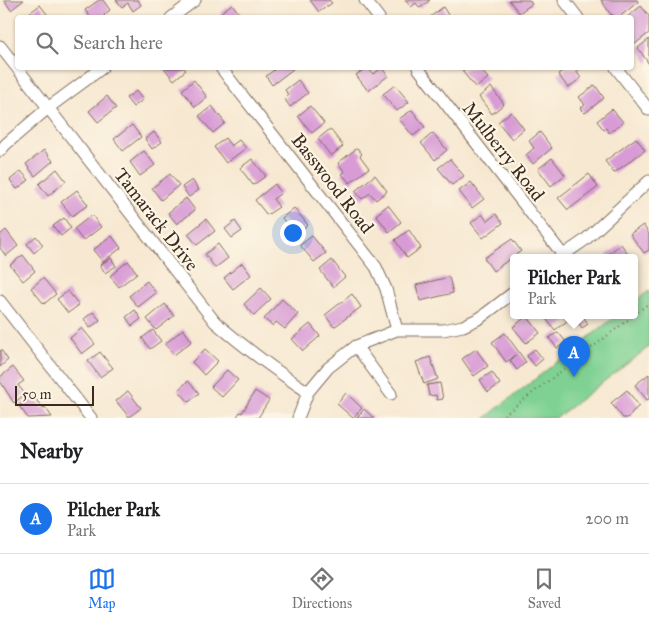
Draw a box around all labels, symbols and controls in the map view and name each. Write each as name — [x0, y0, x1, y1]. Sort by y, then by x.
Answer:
search box — [15, 15, 634, 70]
icon: search — [33, 29, 61, 57]
text: Search here — [73, 31, 163, 54]
street label: Mulberry Road — [458, 97, 550, 206]
street label: Basswood Road — [287, 129, 379, 238]
street label: Tamarack Drive — [109, 163, 204, 275]
your location — [280, 220, 306, 246]
popup — [510, 254, 638, 319]
text: Pilcher Park — [527, 266, 621, 289]
text: Park — [527, 289, 556, 308]
pin: A — [558, 336, 590, 377]
scale bar — [15, 383, 94, 406]
text: 50 m — [22, 386, 51, 403]
text: Nearby — [20, 438, 83, 464]
text: Pilcher Park — [67, 498, 160, 521]
text: A — [31, 509, 41, 528]
text: 200 m — [586, 509, 629, 528]
text: Park — [67, 521, 96, 540]
tab: Map — [88, 565, 116, 612]
tab: Directions — [292, 565, 352, 612]
tab: Saved — [528, 565, 561, 612]

